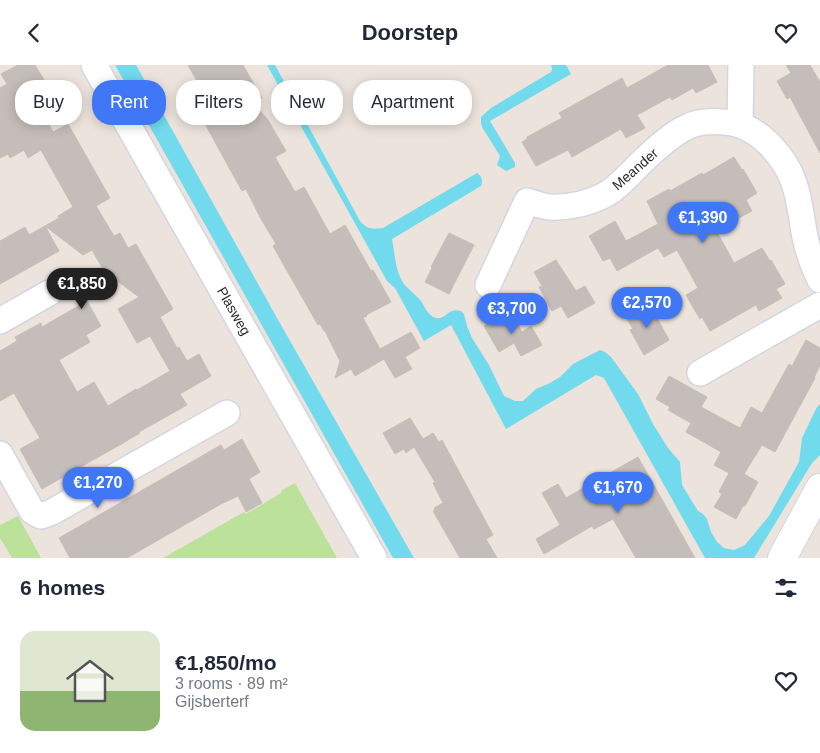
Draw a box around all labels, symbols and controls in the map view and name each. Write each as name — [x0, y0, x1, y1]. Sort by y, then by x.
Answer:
icon: back — [20, 19, 48, 47]
icon: heart — [772, 19, 800, 47]
text: Doorstep — [362, 20, 458, 45]
chip: Buy — [15, 80, 82, 125]
chip: Rent — [92, 80, 166, 125]
chip: Filters — [176, 80, 261, 125]
chip: New — [271, 80, 343, 125]
chip: Apartment — [353, 80, 472, 125]
street label: Meander — [609, 145, 661, 193]
pin: €1,390 — [662, 201, 744, 244]
text: €1,390 — [679, 209, 727, 226]
pin: €1,850 — [41, 267, 123, 310]
text: €1,850 — [58, 275, 106, 292]
street label: Plasweg — [214, 284, 254, 338]
pin: €2,570 — [606, 287, 688, 329]
pin: €3,700 — [471, 293, 553, 335]
text: €2,570 — [623, 294, 671, 311]
text: €3,700 — [488, 300, 536, 317]
pin: €1,270 — [57, 467, 139, 509]
pin: €1,670 — [577, 471, 659, 514]
text: €1,270 — [74, 474, 122, 491]
text: €1,670 — [594, 479, 642, 496]
icon: filters — [772, 574, 800, 602]
text: 6 homes — [20, 576, 105, 599]
icon: home — [60, 651, 120, 711]
text: €1,850/mo — [175, 651, 277, 674]
icon: heart — [772, 667, 800, 695]
text: 3 rooms · 89 m² — [175, 675, 288, 692]
text: Gijsberterf — [175, 693, 249, 710]

